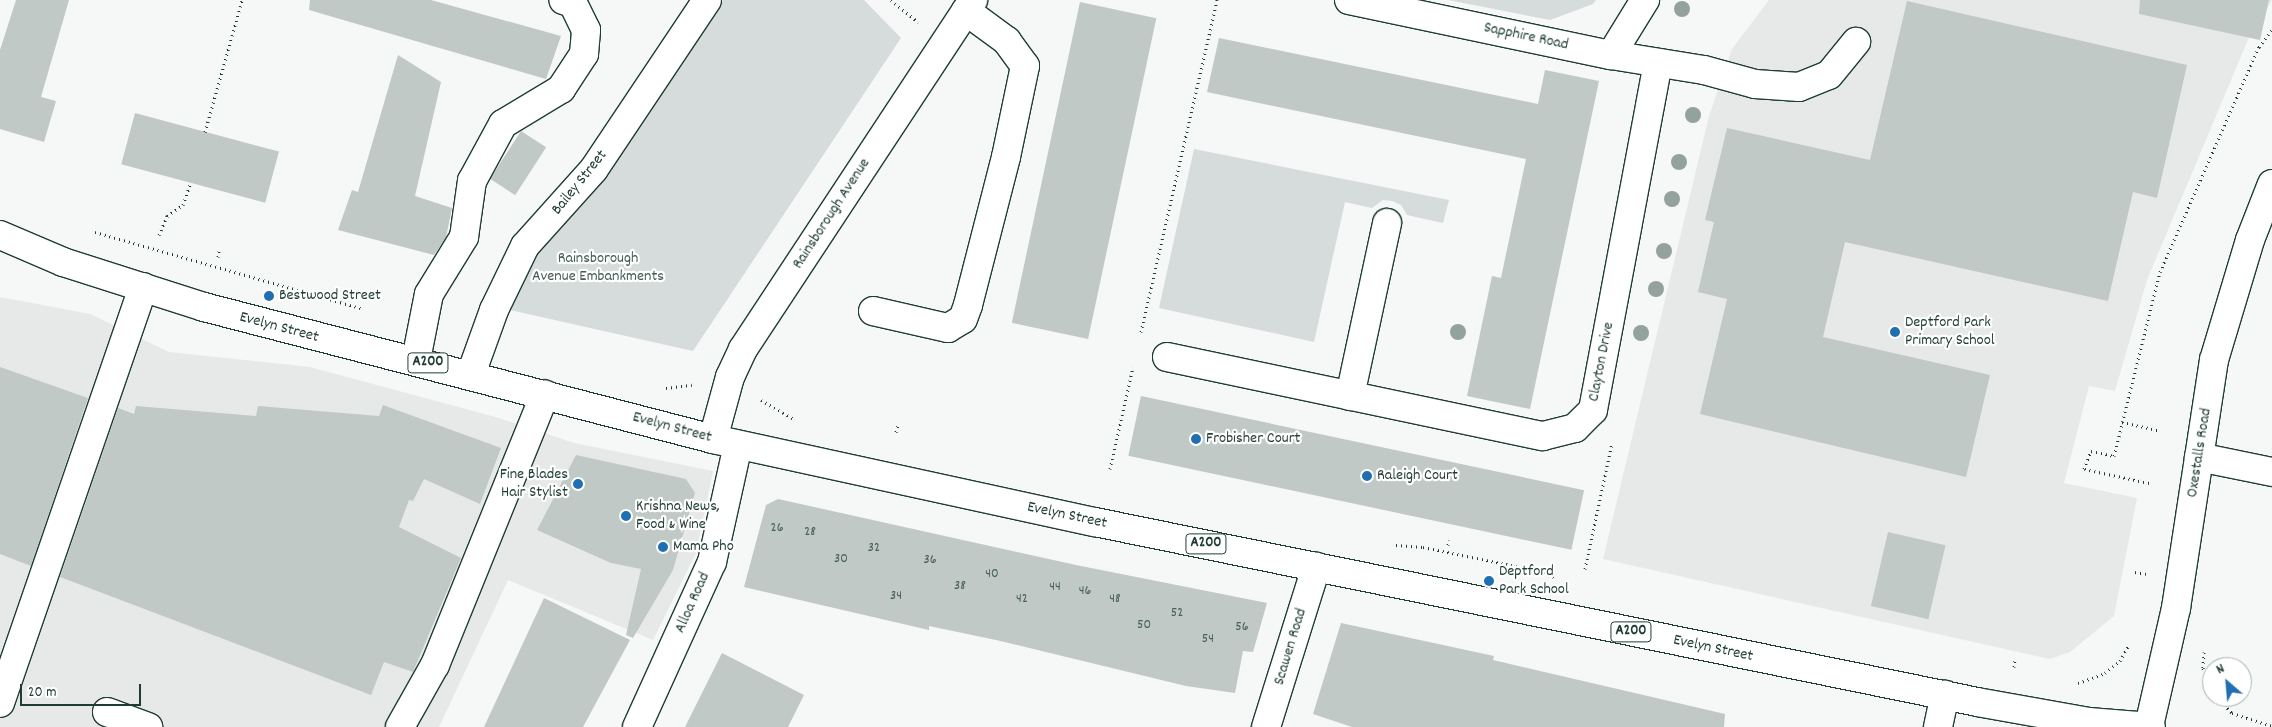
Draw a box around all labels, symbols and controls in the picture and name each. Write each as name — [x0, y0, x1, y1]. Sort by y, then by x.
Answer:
street label: Sapphire Road — [1482, 19, 1570, 55]
street label: Bailey Street — [548, 147, 612, 219]
street label: Rainsborough Avenue — [789, 155, 875, 273]
park label: Rainsborough Avenue Embankments — [532, 249, 664, 287]
place label: Bestwood Street — [279, 286, 381, 306]
marker: Bestwood Street — [263, 290, 275, 302]
street label: Evelyn Street — [237, 308, 321, 348]
place label: Deptford Park Primary School — [1905, 313, 1995, 351]
street label: Clayton Drive — [1585, 321, 1619, 403]
marker: Deptford Park Primary School — [1889, 326, 1901, 338]
road number: A200 — [407, 350, 449, 376]
street label: Oxestalls Road — [2183, 407, 2217, 499]
street label: Evelyn Street — [630, 408, 714, 448]
place label: Frobisher Court — [1206, 429, 1301, 449]
marker: Frobisher Court — [1190, 433, 1202, 445]
place label: Fine Blades Hair Stylist — [500, 465, 568, 503]
place label: Raleigh Court — [1377, 466, 1458, 486]
marker: Raleigh Court — [1361, 470, 1373, 482]
marker: Fine Blades Hair Stylist — [572, 478, 584, 490]
place label: Krishna News, Food & Wine — [636, 497, 720, 535]
street label: Evelyn Street — [1025, 498, 1109, 534]
marker: Krishna News, Food & Wine — [620, 510, 632, 522]
house number: 26 — [771, 520, 783, 536]
house number: 28 — [804, 524, 816, 540]
road number: A200 — [1185, 532, 1227, 556]
place label: Mama Pho — [673, 537, 734, 557]
house number: 32 — [868, 540, 880, 556]
marker: Mama Pho — [657, 541, 669, 553]
house number: 30 — [834, 551, 848, 567]
house number: 36 — [923, 552, 937, 568]
place label: Deptford Park School — [1499, 562, 1569, 600]
house number: 40 — [985, 566, 999, 582]
street label: Alloa Road — [671, 570, 715, 636]
marker: Deptford Park School — [1483, 575, 1495, 587]
house number: 38 — [954, 578, 966, 594]
house number: 44 — [1049, 579, 1061, 595]
house number: 46 — [1079, 583, 1091, 599]
house number: 34 — [890, 588, 902, 604]
house number: 42 — [1016, 591, 1028, 607]
house number: 48 — [1109, 591, 1121, 607]
house number: 52 — [1171, 605, 1183, 621]
street label: Scawen Road — [1270, 606, 1312, 688]
house number: 50 — [1137, 617, 1151, 633]
house number: 56 — [1235, 619, 1249, 635]
road number: A200 — [1610, 620, 1652, 644]
house number: 54 — [1202, 631, 1214, 647]
street label: Evelyn Street — [1671, 631, 1755, 667]
north arrow — [2202, 657, 2252, 707]
text: N — [2213, 659, 2228, 680]
scale bar — [22, 674, 144, 706]
text: 20 m — [28, 682, 56, 704]

